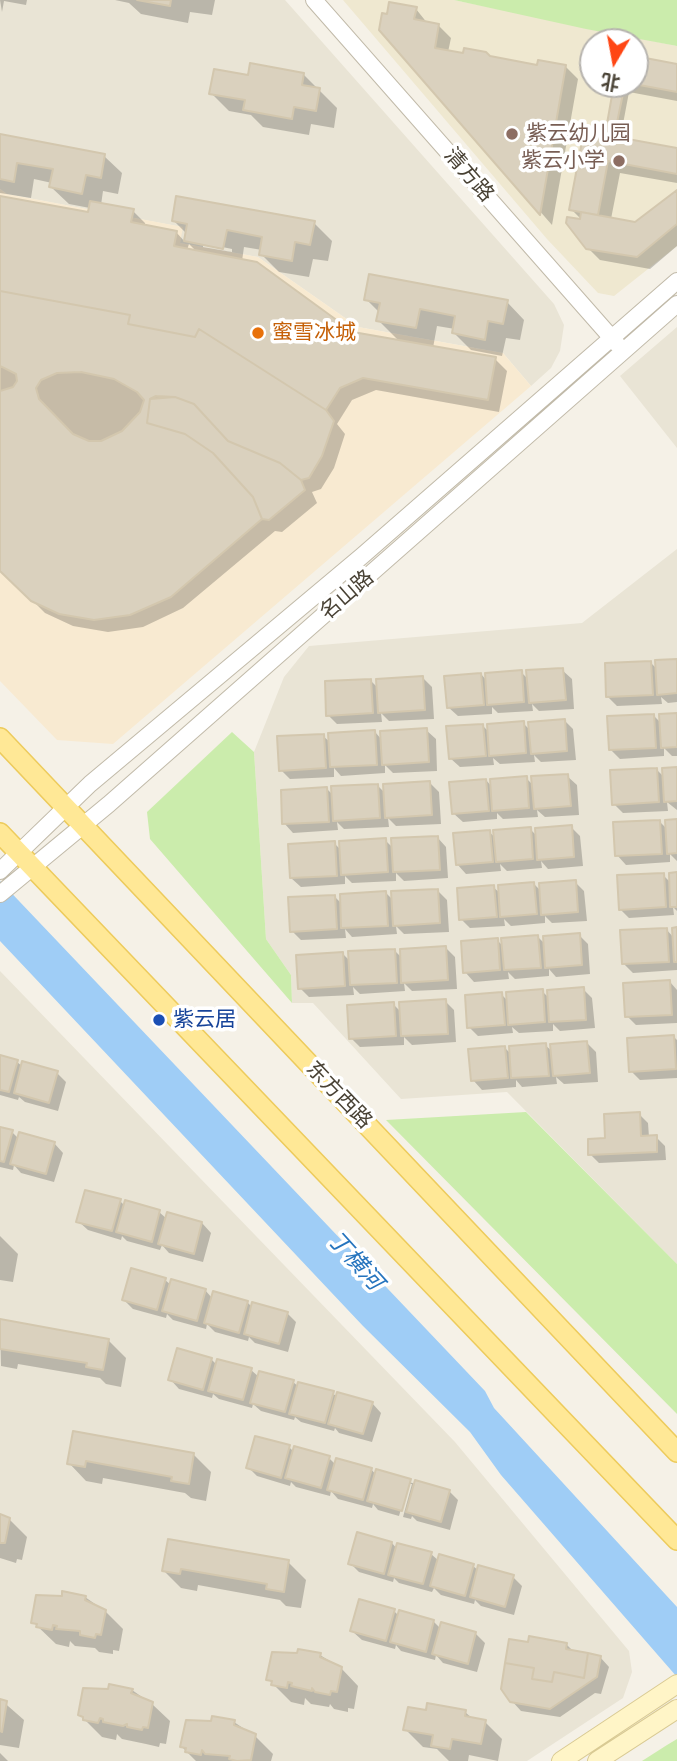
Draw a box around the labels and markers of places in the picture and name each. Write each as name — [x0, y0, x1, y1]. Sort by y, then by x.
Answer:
place label: 紫云幼儿园 — [526, 121, 631, 147]
marker: 紫云幼儿园 — [504, 126, 520, 142]
place label: 紫云小学 — [521, 148, 605, 174]
marker: 紫云小学 — [611, 153, 627, 169]
place label: 蜜雪冰城 — [272, 320, 356, 346]
marker: 蜜雪冰城 — [250, 325, 266, 341]
place label: 紫云居 — [173, 1007, 236, 1033]
marker: 紫云居 — [151, 1012, 167, 1028]

